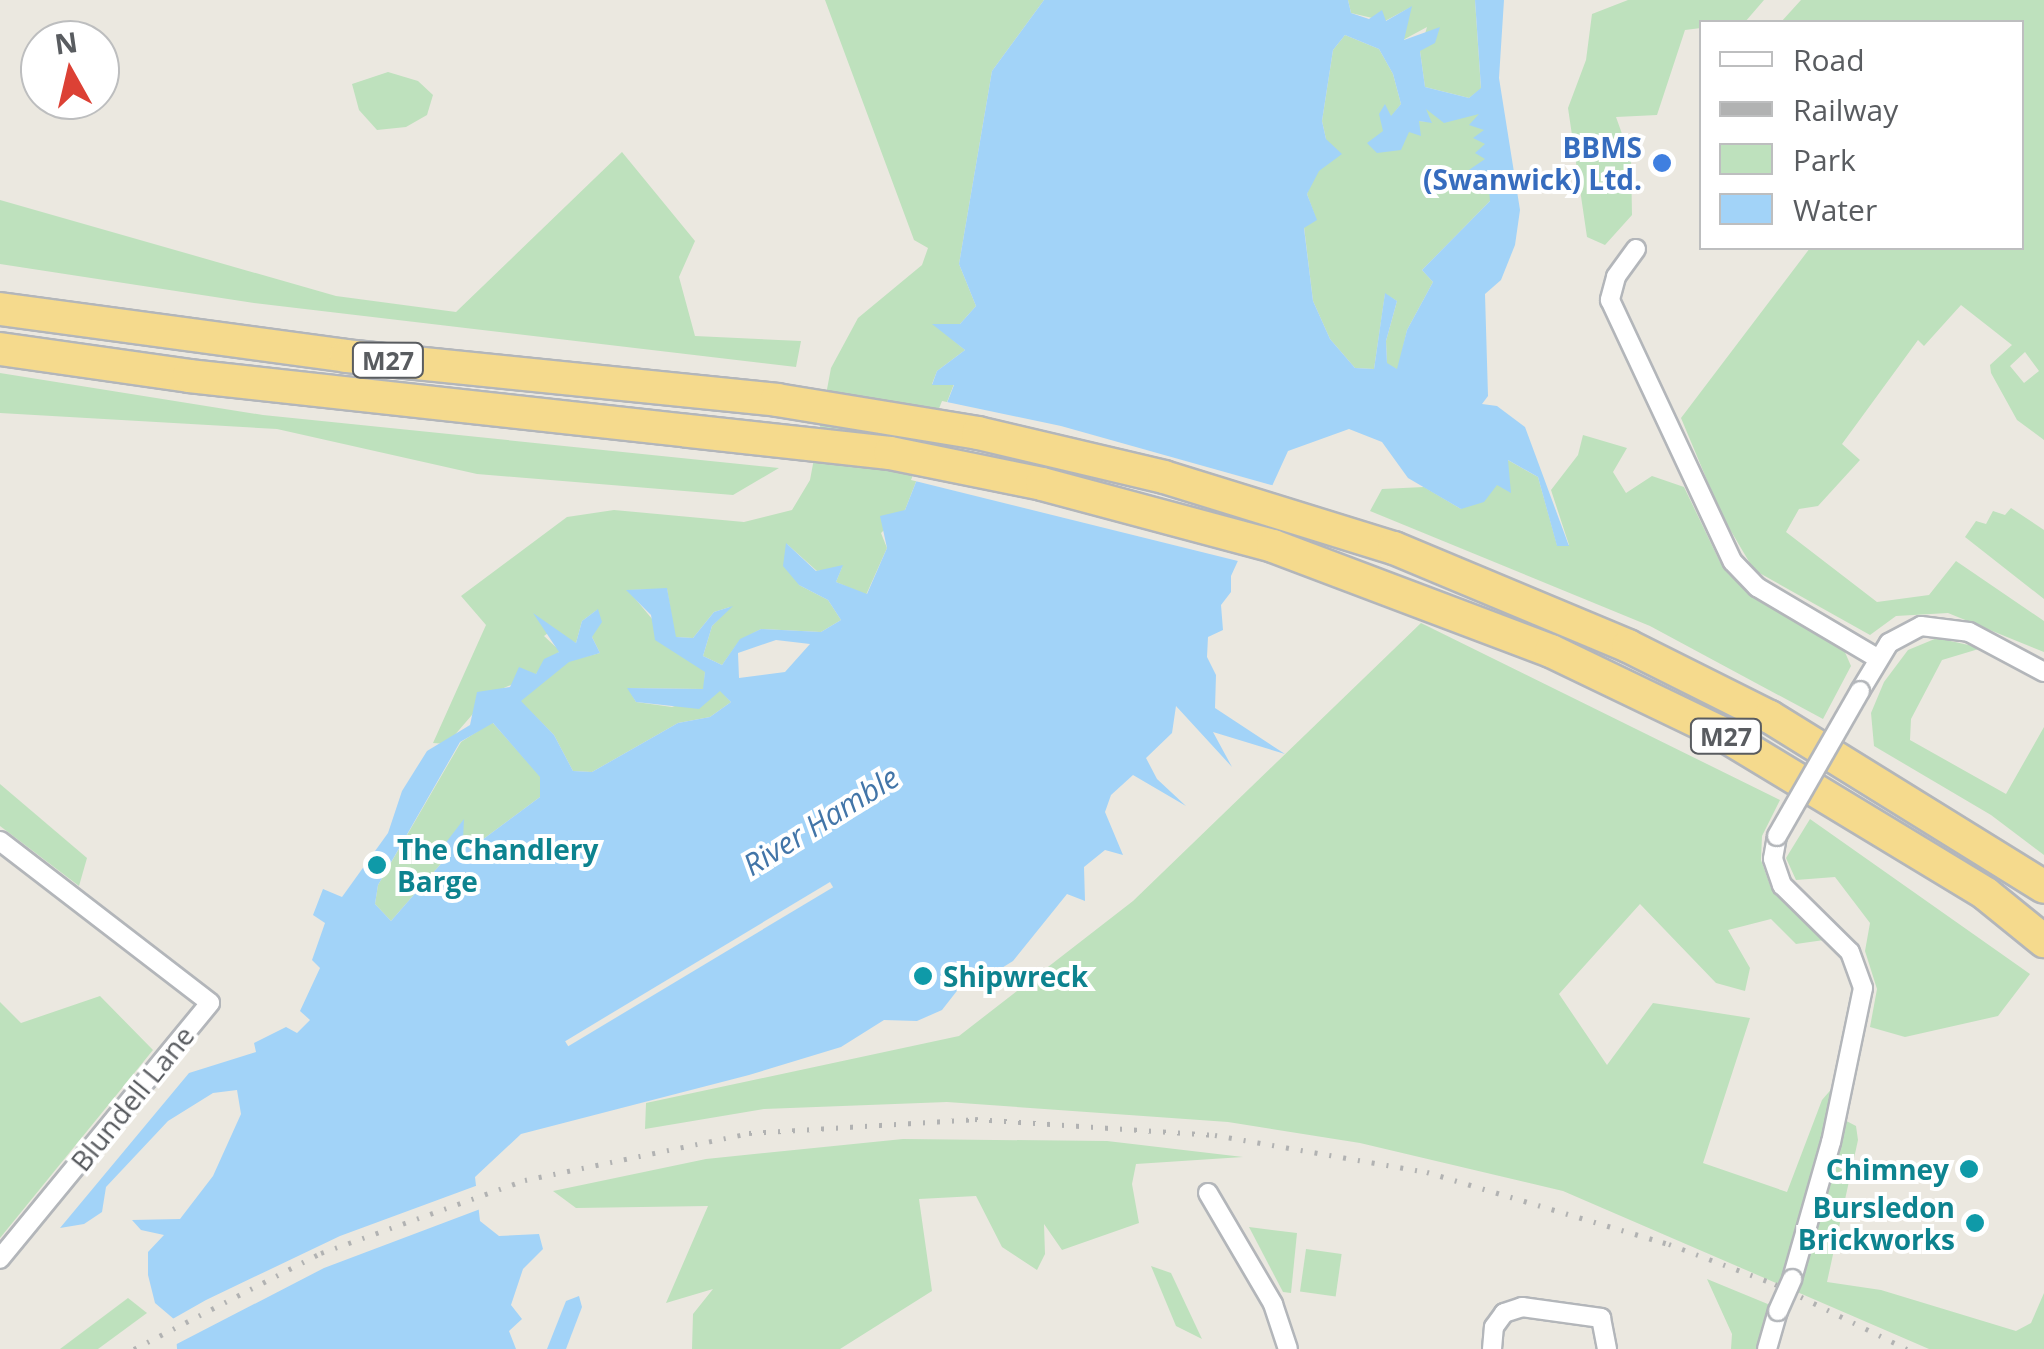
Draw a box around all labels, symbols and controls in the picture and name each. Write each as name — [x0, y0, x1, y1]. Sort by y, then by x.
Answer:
north arrow — [20, 20, 120, 120]
legend — [1699, 20, 2024, 250]
text: N — [52, 22, 80, 63]
text: Road — [1793, 39, 1865, 80]
text: Railway — [1793, 89, 1898, 130]
place label: BBMS (Swanwick) Ltd. — [1423, 130, 1642, 196]
text: Park — [1793, 139, 1856, 180]
marker: BBMS (Swanwick) Ltd. — [1651, 152, 1673, 174]
text: Water — [1793, 189, 1877, 230]
road number: M27 — [350, 340, 426, 380]
road number: M27 — [1688, 716, 1764, 756]
water label: River Hamble — [737, 759, 905, 883]
place label: The Chandlery Barge — [397, 832, 598, 898]
marker: The Chandlery Barge — [366, 854, 388, 876]
place label: Shipwreck — [943, 959, 1088, 993]
marker: Shipwreck — [912, 965, 934, 987]
street label: Blundell Lane — [63, 1019, 201, 1177]
place label: Chimney — [1826, 1152, 1949, 1186]
marker: Chimney — [1958, 1158, 1980, 1180]
place label: Bursledon Brickworks — [1798, 1190, 1955, 1256]
marker: Bursledon Brickworks — [1964, 1212, 1986, 1234]

